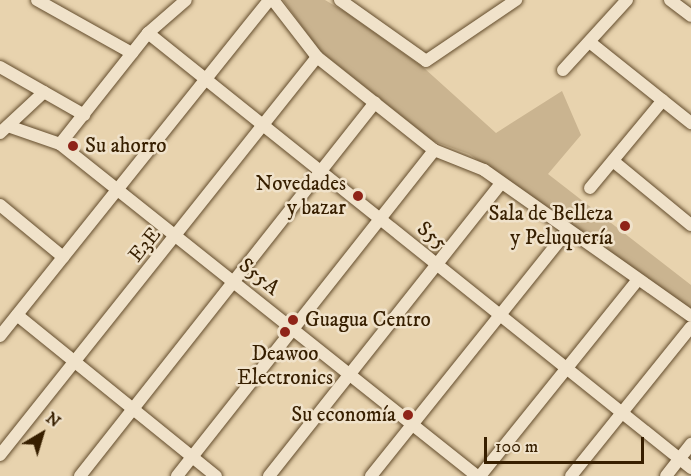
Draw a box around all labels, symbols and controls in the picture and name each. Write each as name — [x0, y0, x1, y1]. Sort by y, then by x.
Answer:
place label: Su ahorro — [85, 133, 166, 159]
marker: Su ahorro — [66, 139, 80, 153]
place label: Novedades y bazar — [256, 171, 346, 221]
marker: Novedades y bazar — [351, 189, 365, 203]
place label: Sala de Belleza y Peluquería — [488, 201, 613, 251]
street label: S55 — [412, 216, 452, 256]
marker: Sala de Belleza y Peluquería — [618, 219, 632, 233]
street label: E3E — [123, 222, 167, 268]
street label: S55A — [233, 253, 285, 301]
place label: Guagua Centro — [305, 307, 431, 333]
marker: Guagua Centro — [286, 313, 300, 327]
marker: Deawoo Electronics — [278, 325, 292, 339]
place label: Deawoo Electronics — [237, 341, 333, 391]
place label: Su economía — [291, 402, 396, 428]
north arrow — [12, 404, 72, 464]
text: N — [42, 408, 64, 432]
marker: Su economía — [401, 408, 415, 422]
scale bar — [487, 425, 648, 463]
text: 100 m — [495, 436, 538, 458]

